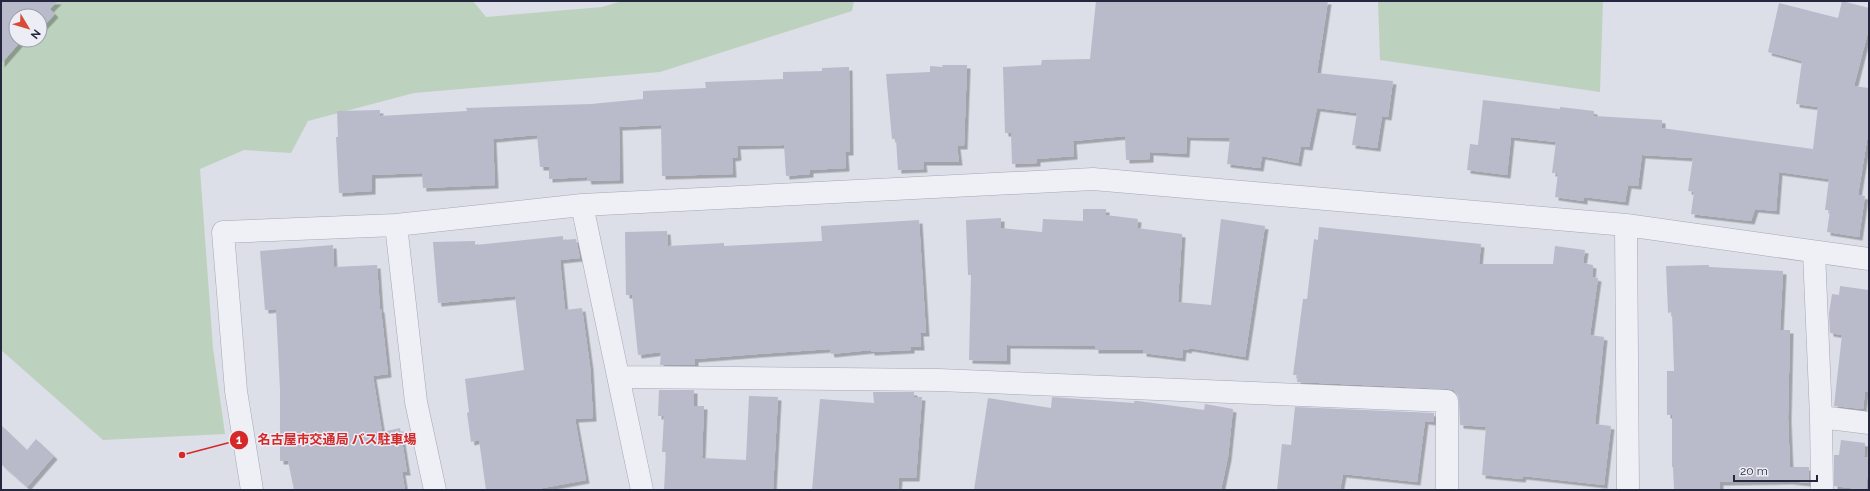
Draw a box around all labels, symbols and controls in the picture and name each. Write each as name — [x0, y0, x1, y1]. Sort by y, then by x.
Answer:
north arrow — [8, 8, 48, 48]
text: N — [28, 27, 43, 41]
callout: 名古屋市交通局 バス駐車場 — [229, 427, 424, 452]
text: 名古屋市交通局 バス駐車場 — [257, 432, 417, 447]
text: 1 — [236, 433, 242, 447]
scale bar — [1734, 457, 1817, 483]
text: 20 m — [1740, 464, 1768, 478]

